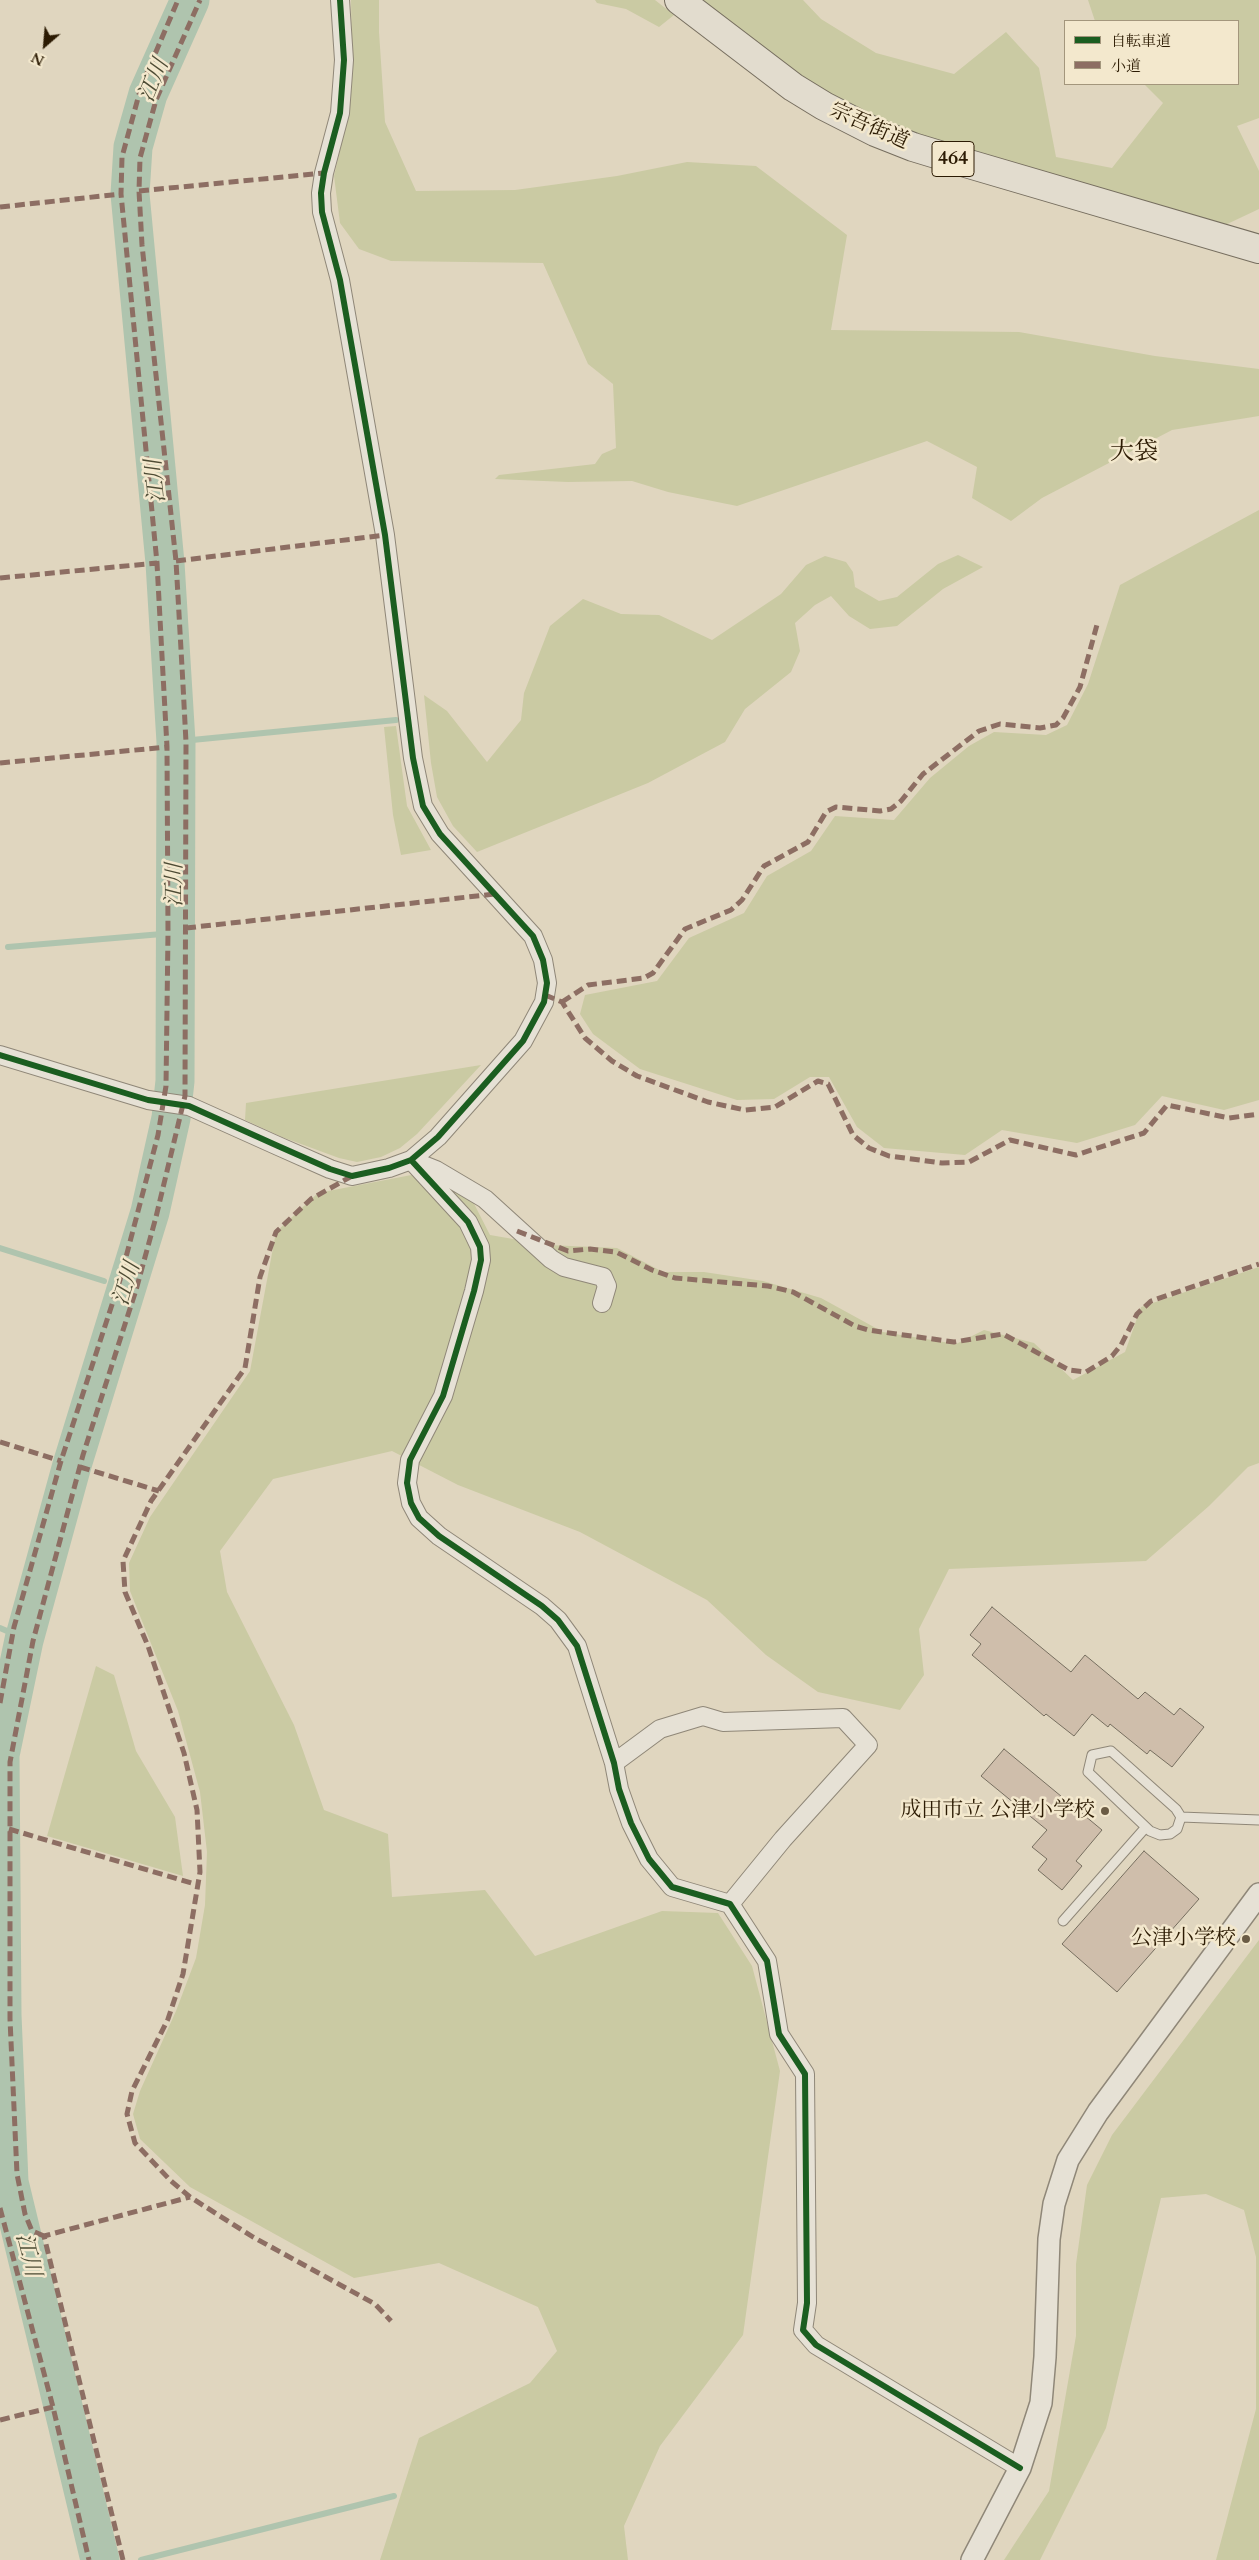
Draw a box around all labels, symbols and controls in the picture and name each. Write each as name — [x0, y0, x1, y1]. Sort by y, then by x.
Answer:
north arrow — [20, 20, 70, 70]
legend — [1064, 20, 1239, 85]
text: 自転車道 — [1111, 31, 1171, 51]
text: N — [28, 48, 48, 70]
water label: 江川 — [135, 56, 175, 106]
text: 小道 — [1111, 56, 1141, 76]
street label: 宗吾街道 — [826, 98, 912, 156]
road number: 464 — [932, 142, 974, 176]
district label: 大袋 — [1110, 439, 1158, 467]
water label: 江川 — [142, 458, 172, 504]
water label: 江川 — [163, 863, 189, 907]
water label: 江川 — [109, 1259, 147, 1309]
place label: 成田市立 公津小学校 — [900, 1798, 1095, 1824]
marker: 成田市立 公津小学校 — [1099, 1805, 1111, 1817]
place label: 公津小学校 — [1131, 1926, 1236, 1952]
marker: 公津小学校 — [1240, 1933, 1252, 1945]
water label: 江川 — [9, 2230, 45, 2280]

